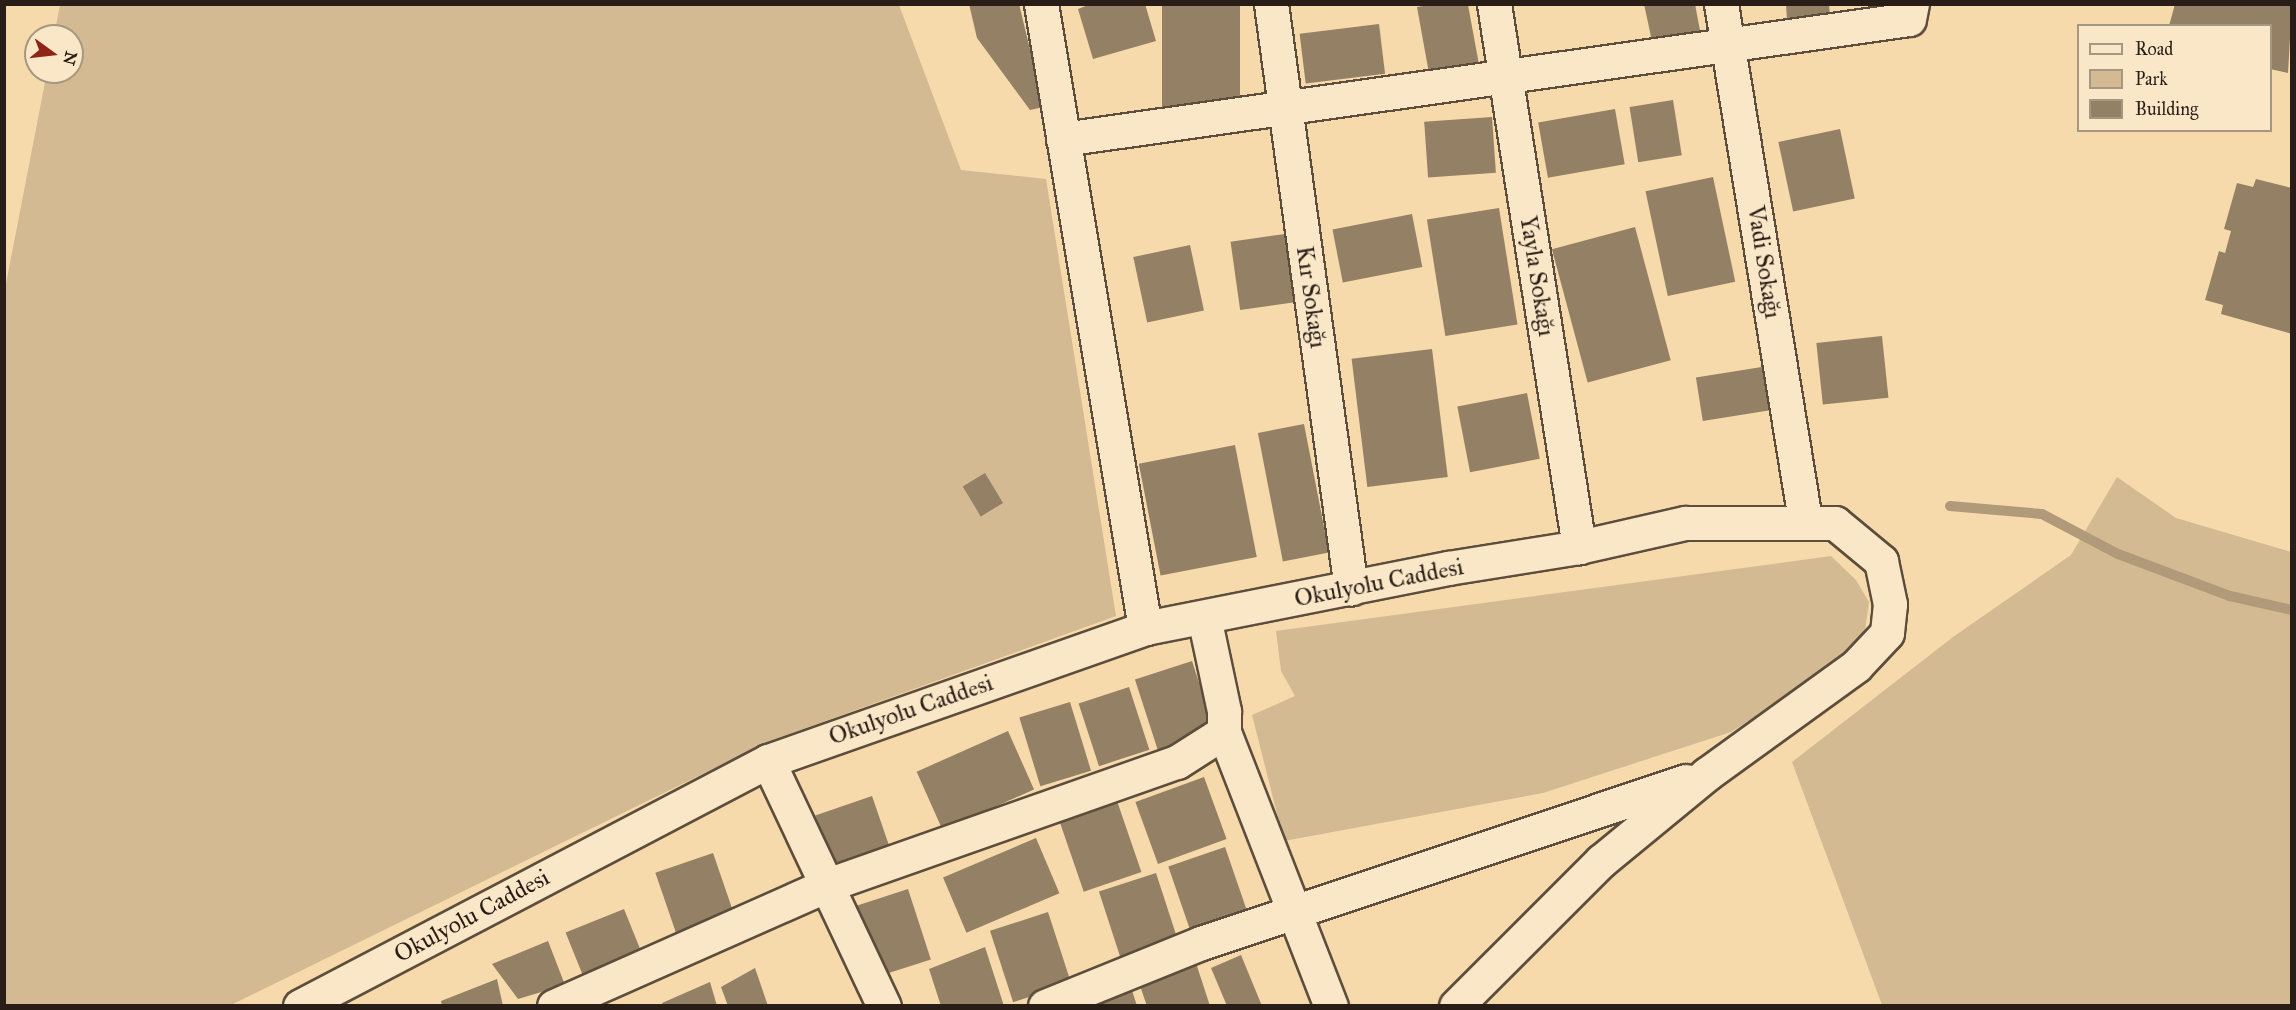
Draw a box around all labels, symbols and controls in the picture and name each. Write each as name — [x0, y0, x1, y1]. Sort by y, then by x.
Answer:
north arrow — [24, 24, 84, 84]
legend — [2077, 24, 2272, 132]
text: Road — [2135, 38, 2173, 60]
text: N — [59, 49, 81, 67]
text: Park — [2135, 68, 2168, 90]
text: Building — [2135, 98, 2198, 120]
street label: Vadi Sokağı — [1741, 204, 1787, 320]
street label: Yayla Sokağı — [1513, 214, 1561, 338]
street label: Kır Sokağı — [1290, 244, 1332, 350]
street label: Okulyolu Caddesi — [1292, 552, 1466, 614]
street label: Okulyolu Caddesi — [825, 668, 997, 752]
street label: Okulyolu Caddesi — [389, 863, 555, 969]

